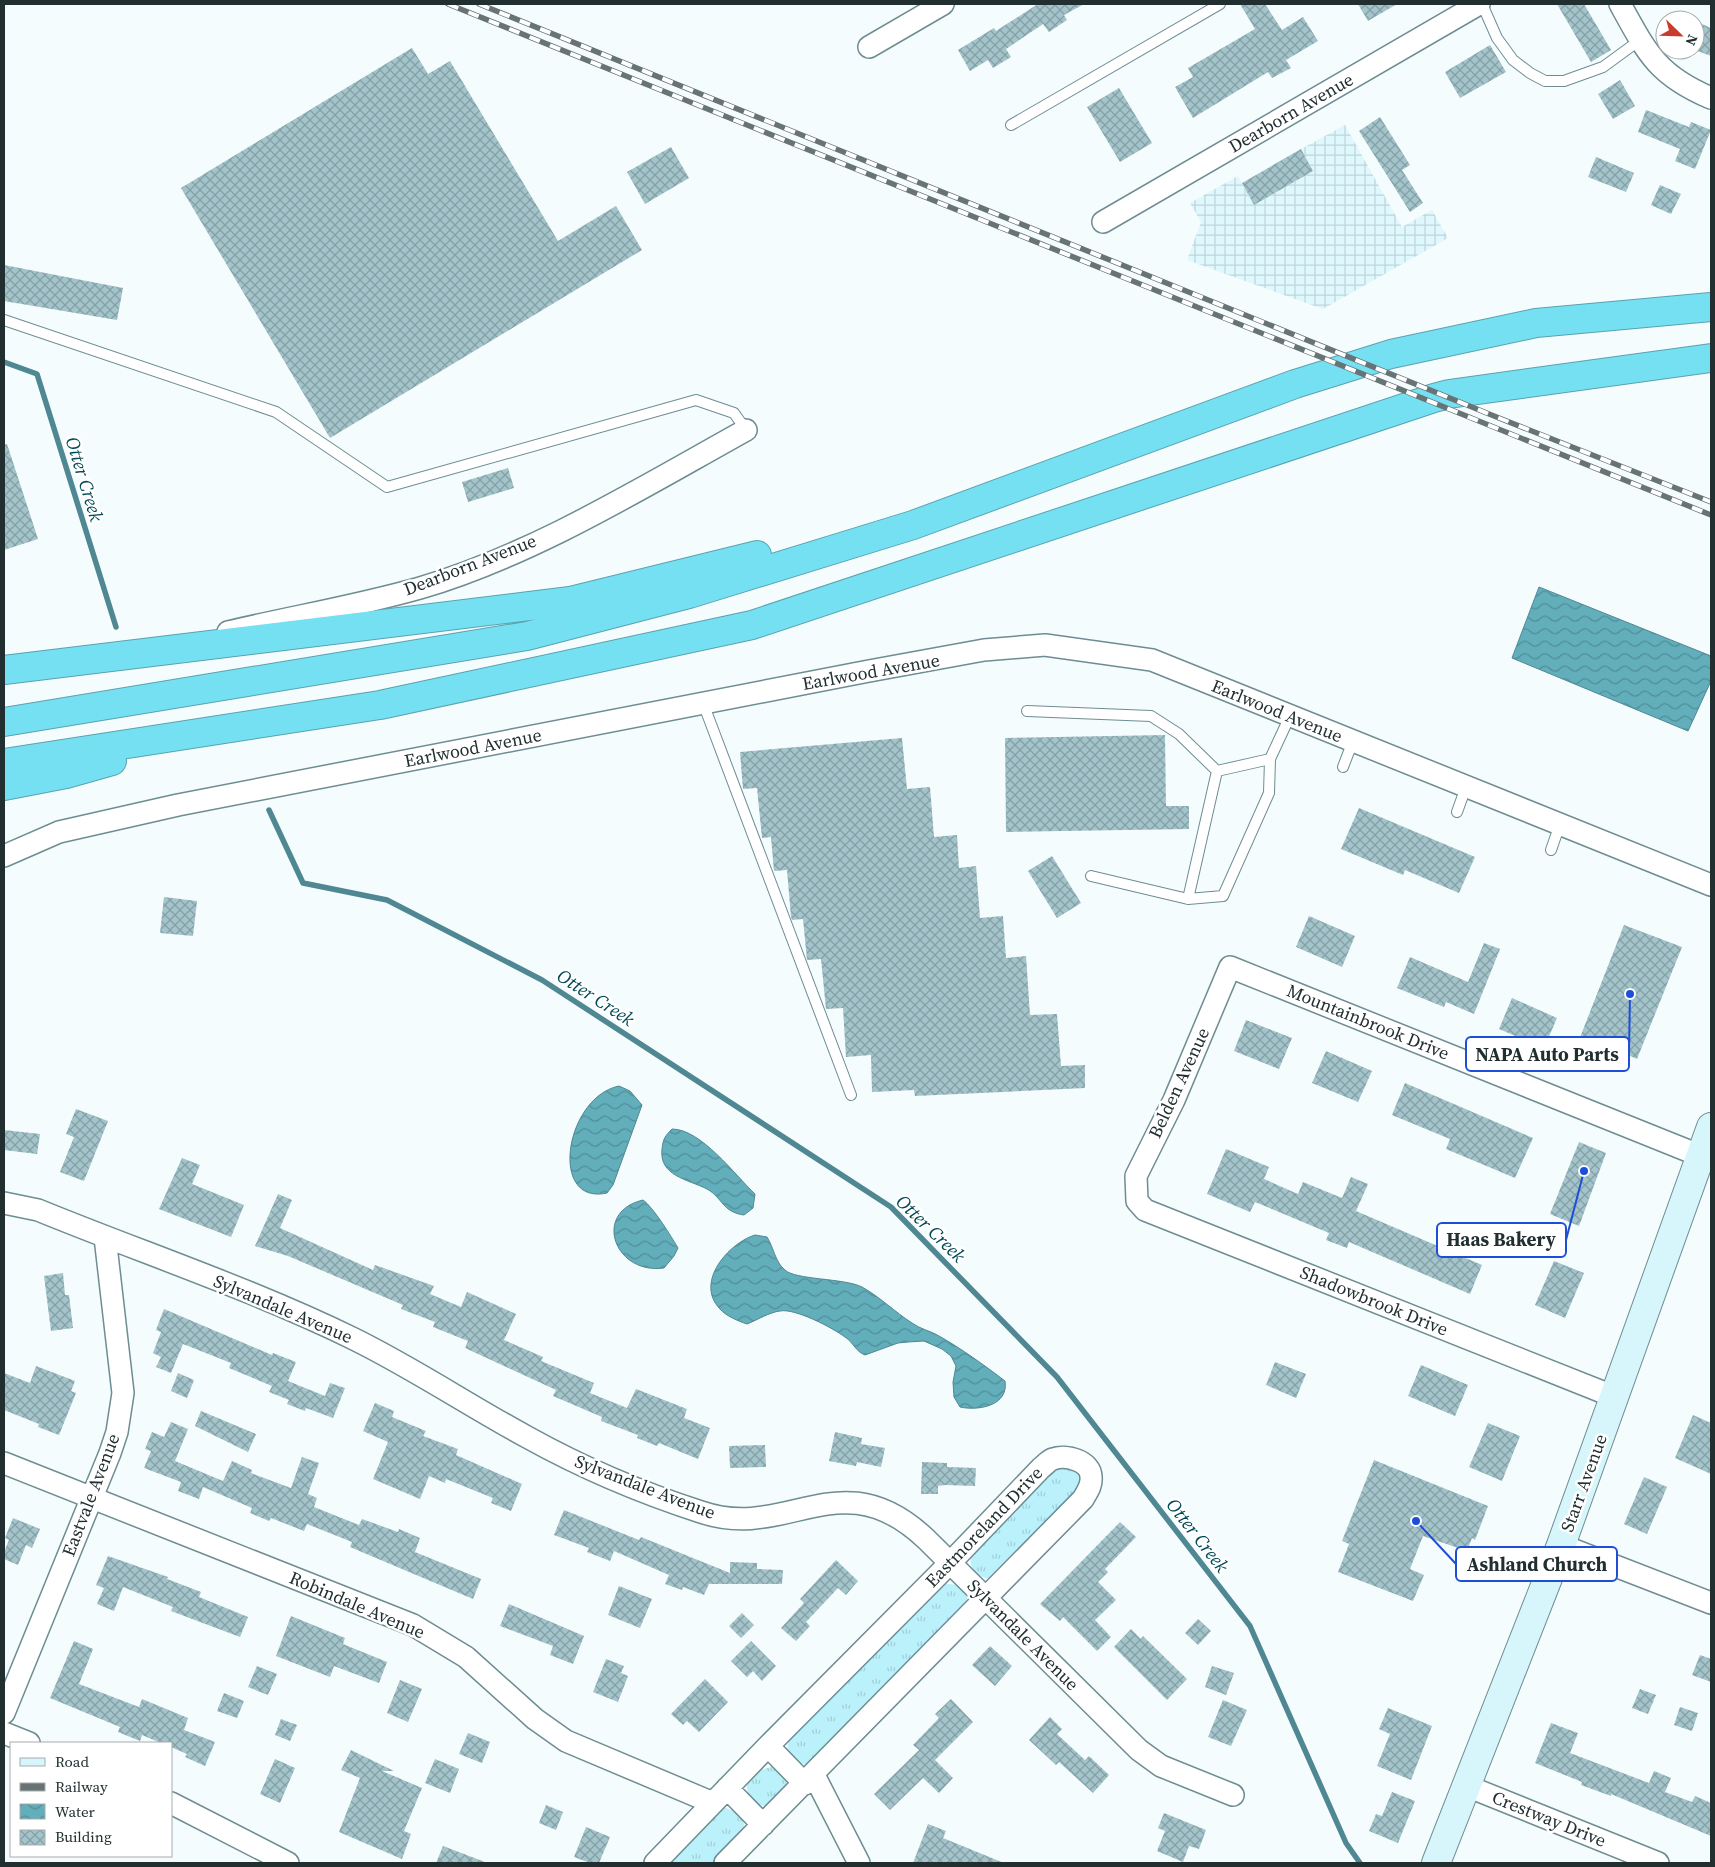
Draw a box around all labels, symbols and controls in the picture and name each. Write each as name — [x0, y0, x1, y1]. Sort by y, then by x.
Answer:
north arrow — [1655, 10, 1705, 60]
text: N — [1681, 31, 1703, 49]
street label: Dearborn Avenue — [1224, 67, 1358, 158]
water label: Otter Creek — [60, 433, 110, 525]
street label: Dearborn Avenue — [400, 528, 540, 601]
street label: Earlwood Avenue — [800, 647, 942, 696]
street label: Earlwood Avenue — [1208, 673, 1346, 748]
street label: Earlwood Avenue — [402, 722, 544, 773]
water label: Otter Creek — [552, 962, 640, 1032]
street label: Mountainbrook Drive — [1283, 978, 1453, 1066]
street label: Belden Avenue — [1142, 1023, 1215, 1142]
callout: NAPA Auto Parts — [1466, 1037, 1629, 1071]
text: NAPA Auto Parts — [1475, 1041, 1619, 1067]
water label: Otter Creek — [891, 1188, 972, 1268]
callout: Haas Bakery — [1437, 1223, 1566, 1257]
text: Haas Bakery — [1446, 1226, 1557, 1252]
street label: Shadowbrook Drive — [1297, 1259, 1452, 1342]
street label: Sylvandale Avenue — [210, 1268, 357, 1349]
street label: Eastvale Avenue — [56, 1430, 125, 1560]
street label: Starr Avenue — [1554, 1430, 1613, 1535]
street label: Sylvandale Avenue — [571, 1448, 719, 1525]
street label: Eastmoreland Drive — [919, 1461, 1048, 1593]
water label: Otter Creek — [1161, 1493, 1235, 1577]
callout: Ashland Church — [1456, 1547, 1617, 1581]
text: Ashland Church — [1467, 1551, 1607, 1577]
street label: Robindale Avenue — [286, 1565, 429, 1644]
street label: Sylvandale Avenue — [962, 1573, 1085, 1696]
legend — [10, 1742, 172, 1857]
text: Road — [55, 1751, 89, 1772]
text: Railway — [55, 1776, 108, 1797]
street label: Crestway Drive — [1488, 1784, 1610, 1853]
text: Water — [55, 1801, 96, 1822]
text: Building — [55, 1826, 112, 1847]

